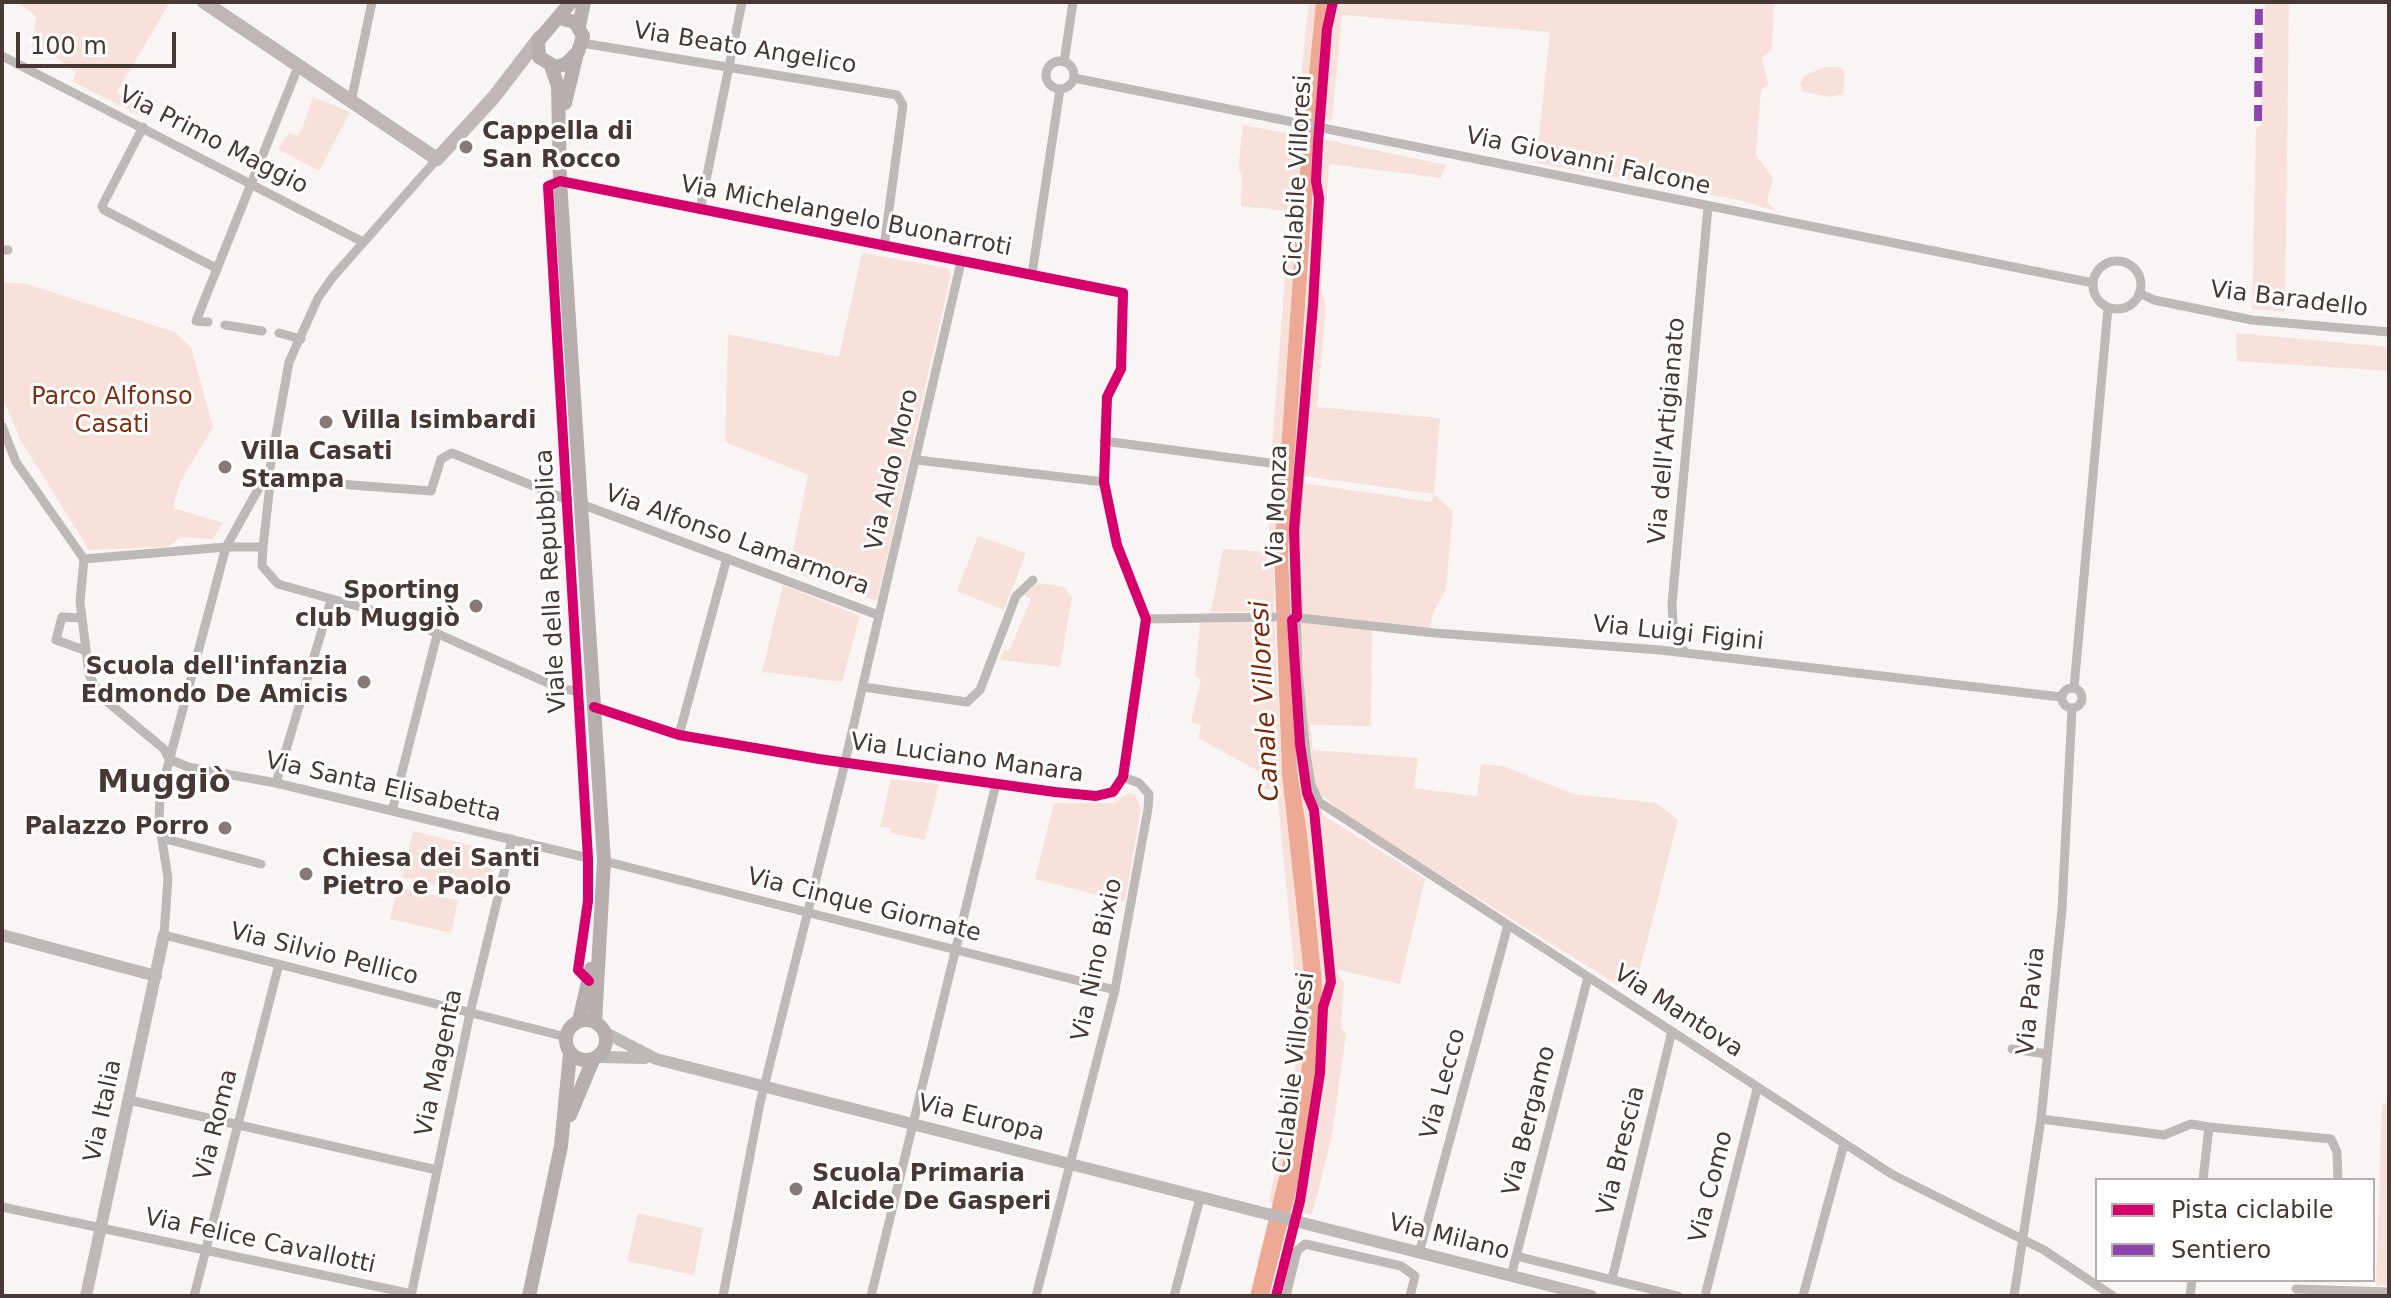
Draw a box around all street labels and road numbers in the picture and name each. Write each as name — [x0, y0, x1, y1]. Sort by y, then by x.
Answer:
street label: Via Beato Angelico — [631, 17, 859, 81]
street label: Ciclabile Villoresi — [1279, 74, 1319, 278]
street label: Via Primo Maggio — [114, 81, 312, 201]
street label: Via Giovanni Falcone — [1463, 122, 1713, 202]
street label: Via Michelangelo Buonarroti — [678, 171, 1014, 263]
street label: Via Baradello — [2209, 276, 2369, 324]
street label: Via dell'Artigianato — [1644, 316, 1692, 546]
street label: Via Aldo Moro — [860, 386, 926, 554]
street label: Via Monza — [1261, 444, 1295, 568]
street label: Viale della Repubblica — [531, 448, 573, 714]
street label: Via Alfonso Lamarmora — [601, 480, 873, 602]
street label: Via Luigi Figini — [1591, 611, 1765, 657]
street label: Via Luciano Manara — [849, 728, 1085, 790]
street label: Via Santa Elisabetta — [262, 747, 504, 829]
street label: Via Cinque Giornate — [744, 863, 984, 949]
street label: Via Nino Bixio — [1067, 876, 1129, 1044]
street label: Via Silvio Pellico — [227, 918, 421, 992]
street label: Via Pavia — [2012, 946, 2052, 1056]
street label: Via Mantova — [1608, 959, 1748, 1065]
street label: Ciclabile Villoresi — [1268, 971, 1322, 1175]
street label: Via Magenta — [410, 987, 470, 1139]
street label: Via Lecco — [1415, 1025, 1473, 1143]
street label: Via Bergamo — [1497, 1043, 1563, 1199]
street label: Via Italia — [79, 1057, 129, 1165]
street label: Via Roma — [189, 1067, 245, 1183]
street label: Via Brescia — [1592, 1083, 1652, 1219]
street label: Via Europa — [915, 1089, 1047, 1149]
street label: Via Como — [1684, 1128, 1740, 1246]
street label: Via Felice Cavallotti — [142, 1203, 378, 1281]
street label: Via Milano — [1386, 1209, 1512, 1267]

